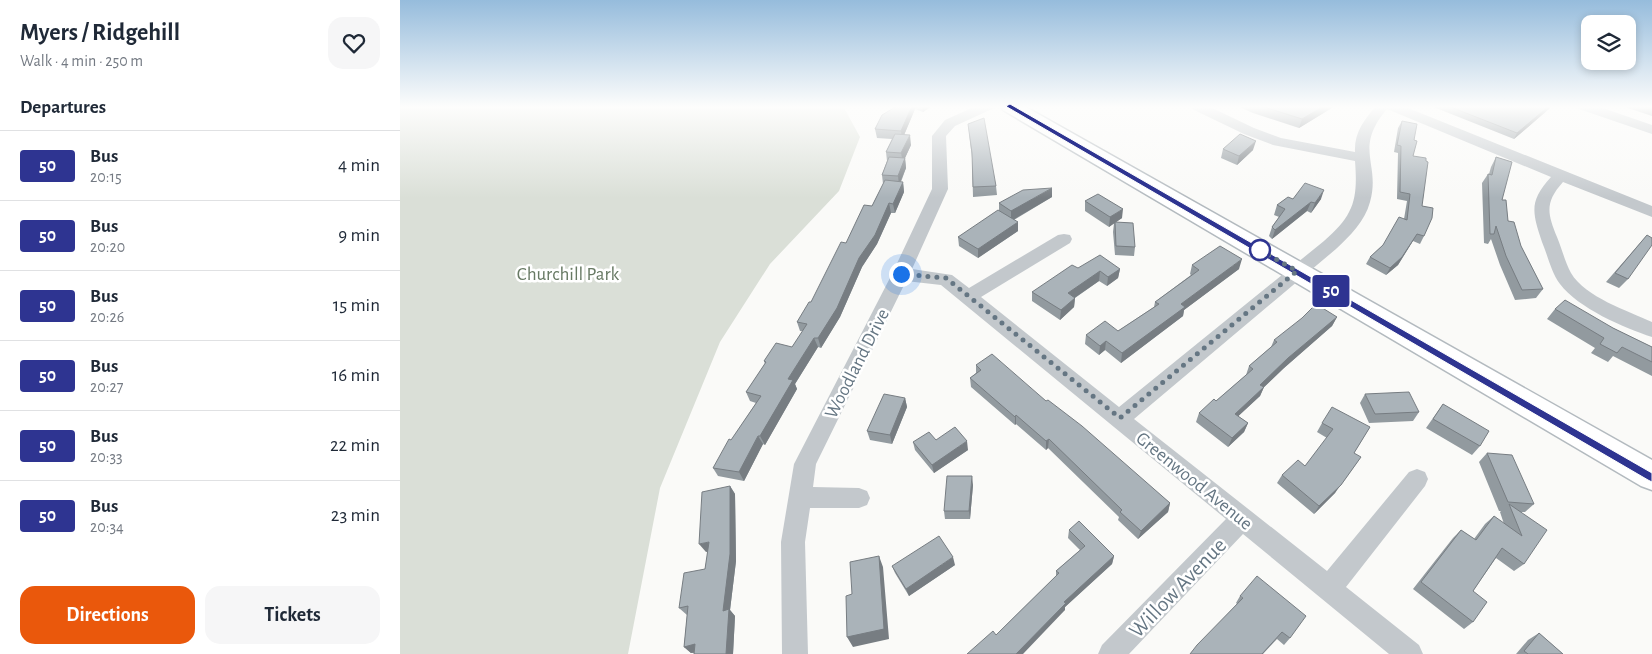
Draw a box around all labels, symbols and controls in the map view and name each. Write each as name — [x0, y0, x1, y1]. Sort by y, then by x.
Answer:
map controls — [1581, 15, 1636, 70]
button: layers — [1581, 15, 1636, 70]
button: heart — [328, 17, 380, 69]
text: Myers / Ridgehill — [20, 21, 180, 45]
text: Walk · 4 min · 250 m — [20, 53, 143, 69]
text: Departures — [20, 98, 106, 117]
text: Bus — [90, 147, 118, 166]
text: 4 min — [338, 156, 380, 175]
text: 50 — [39, 157, 56, 175]
text: 20:15 — [90, 169, 122, 185]
text: Bus — [90, 217, 118, 236]
text: 9 min — [338, 226, 380, 245]
text: 50 — [39, 227, 56, 245]
text: 20:20 — [90, 239, 125, 255]
unlabelled marker — [1249, 239, 1271, 261]
your location — [889, 262, 914, 287]
park label: Churchill Park — [517, 265, 620, 284]
line badge: 50 — [1308, 275, 1354, 307]
text: 50 — [1322, 282, 1340, 300]
text: Bus — [90, 287, 118, 306]
text: 15 min — [333, 296, 380, 315]
text: 50 — [39, 297, 56, 315]
street label: Woodland Drive — [822, 306, 893, 422]
text: 20:26 — [90, 309, 124, 325]
text: Bus — [90, 357, 118, 376]
text: 16 min — [332, 366, 380, 385]
text: 50 — [39, 367, 56, 385]
text: 20:27 — [90, 379, 123, 395]
text: Bus — [90, 427, 118, 446]
street label: Greenwood Avenue — [1132, 429, 1256, 534]
text: 22 min — [330, 436, 380, 455]
text: 50 — [39, 437, 56, 455]
text: 20:33 — [90, 449, 123, 465]
text: Bus — [90, 497, 118, 516]
text: 23 min — [331, 506, 380, 525]
text: 50 — [39, 507, 56, 525]
text: 20:34 — [90, 519, 124, 535]
street label: Willow Avenue — [1125, 534, 1230, 642]
button: Directions — [20, 586, 195, 644]
button: Tickets — [205, 586, 380, 644]

